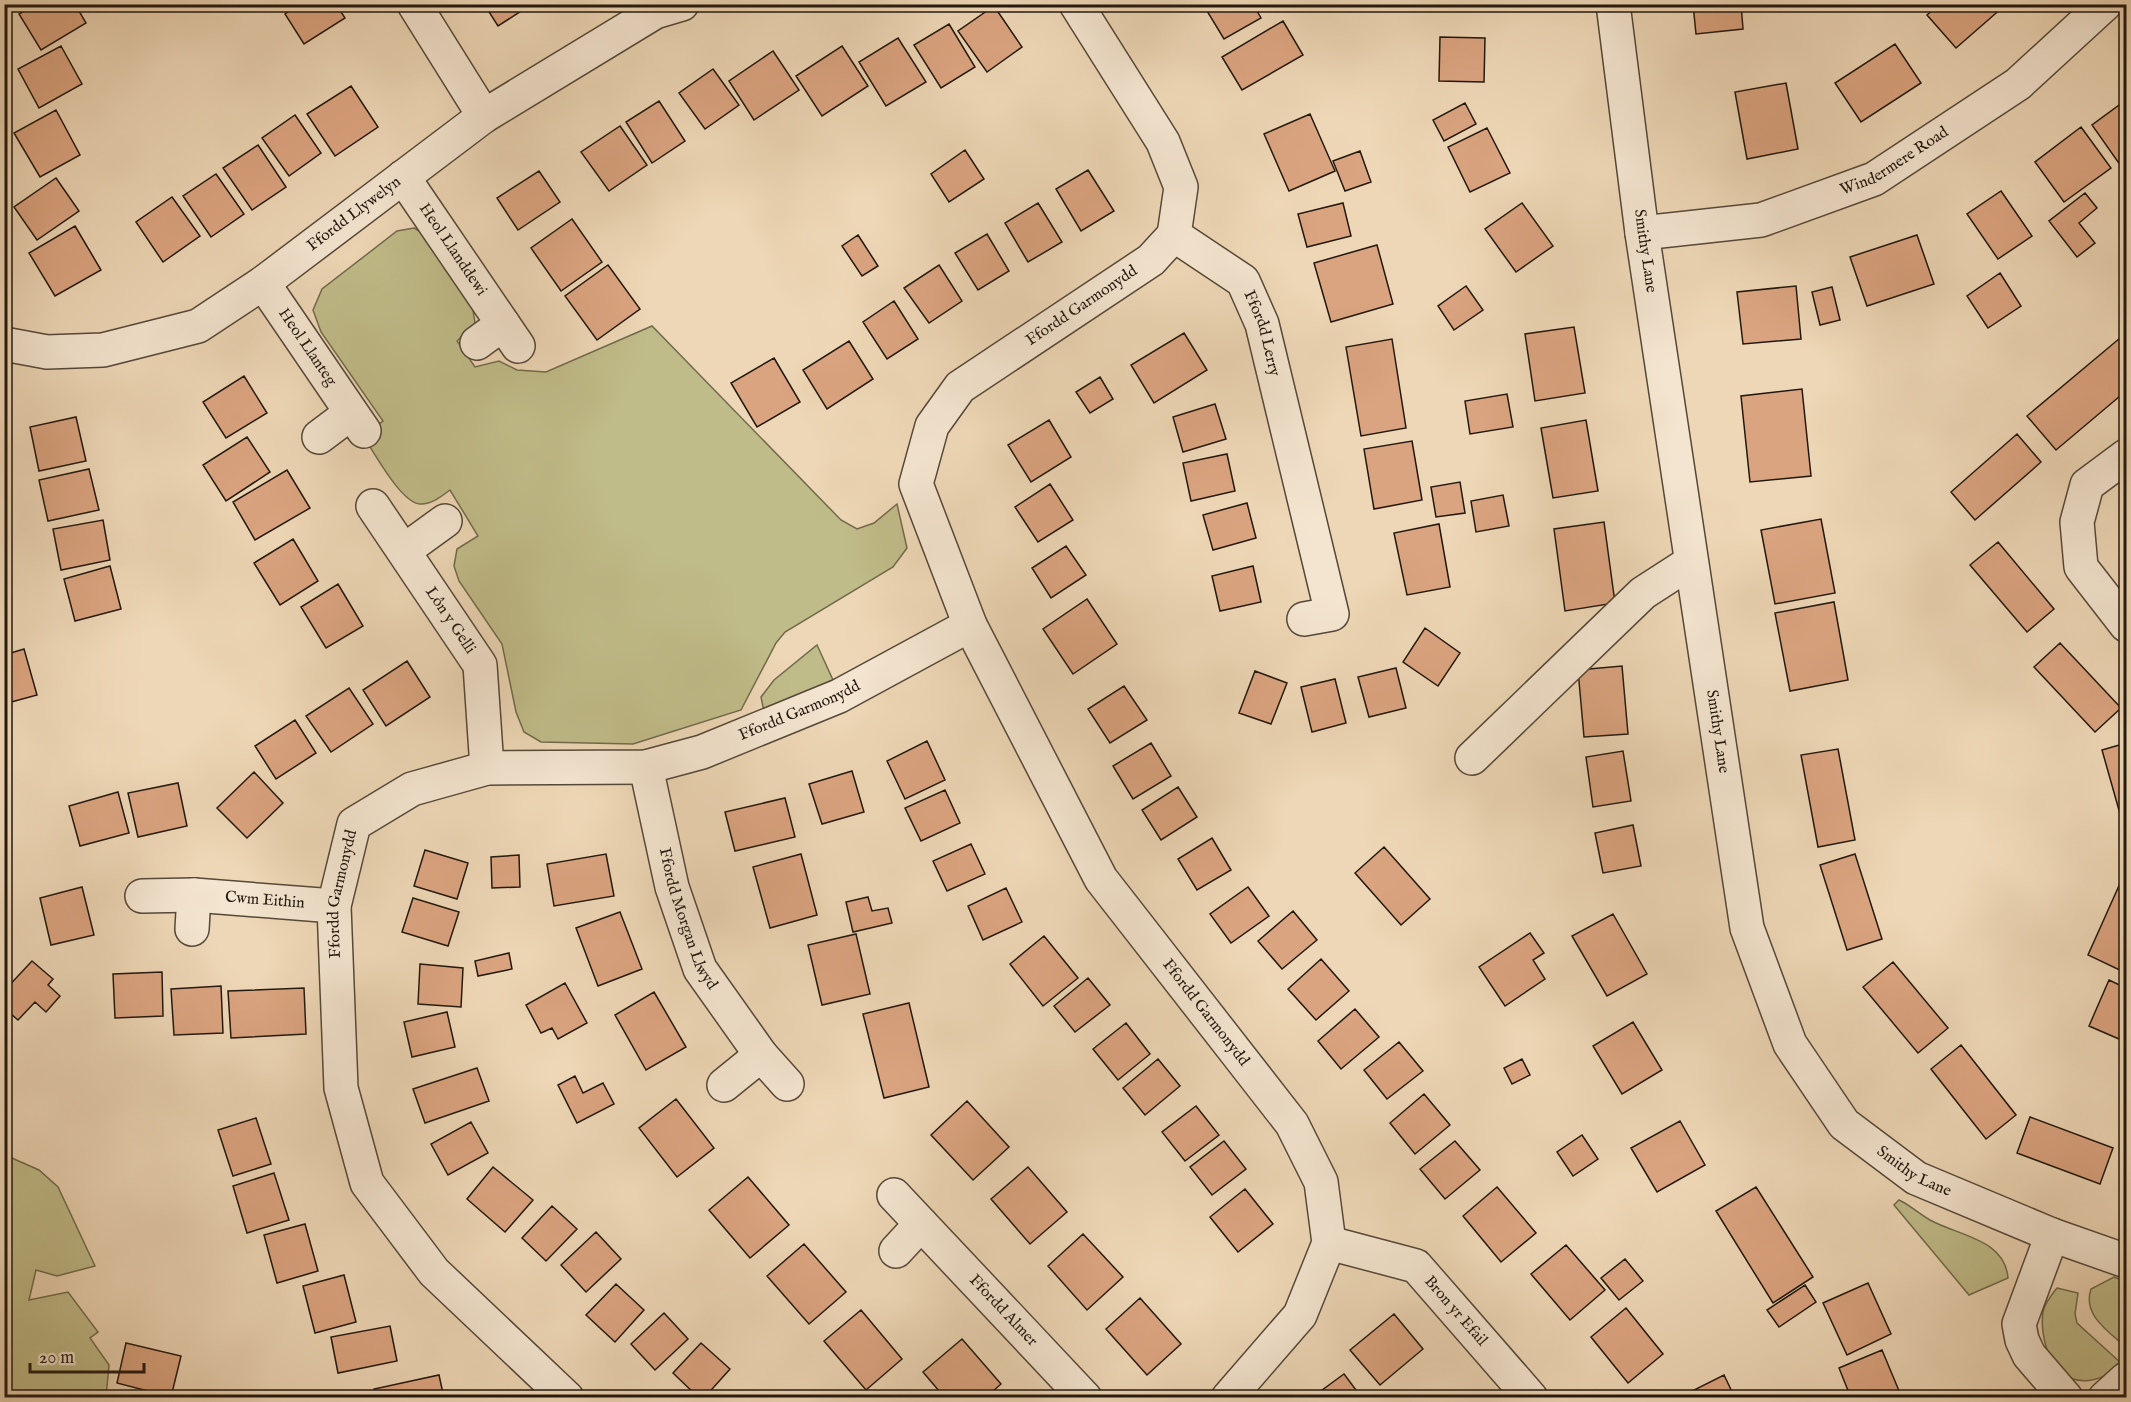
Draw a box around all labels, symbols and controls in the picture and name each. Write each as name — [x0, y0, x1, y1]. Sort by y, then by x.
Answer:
street label: Windermere Road — [1838, 122, 1953, 200]
street label: Ffordd Llywelyn — [303, 172, 406, 256]
street label: Heol Llanddewi — [414, 200, 491, 300]
street label: Smithy Lane — [1629, 208, 1661, 294]
street label: Ffordd Garmonydd — [1022, 261, 1142, 351]
street label: Ffordd Lerry — [1238, 287, 1284, 379]
street label: Heol Llanteg — [273, 305, 341, 390]
street label: Lôn y Gelli — [420, 583, 480, 658]
street label: Ffordd Garmonydd — [736, 676, 864, 746]
street label: Smithy Lane — [1701, 688, 1733, 775]
street label: Ffordd Garmonydd — [324, 828, 362, 959]
street label: Ffordd Morgan Llwyd — [654, 846, 722, 994]
street label: Cwm Eithin — [224, 887, 306, 914]
street label: Ffordd Garmonydd — [1157, 955, 1254, 1071]
street label: Smithy Lane — [1872, 1142, 1954, 1202]
street label: Ffordd Almer — [964, 1271, 1042, 1351]
street label: Bron yr Efail — [1419, 1272, 1492, 1351]
scale bar — [30, 1336, 144, 1374]
text: 20 m — [39, 1347, 74, 1370]

